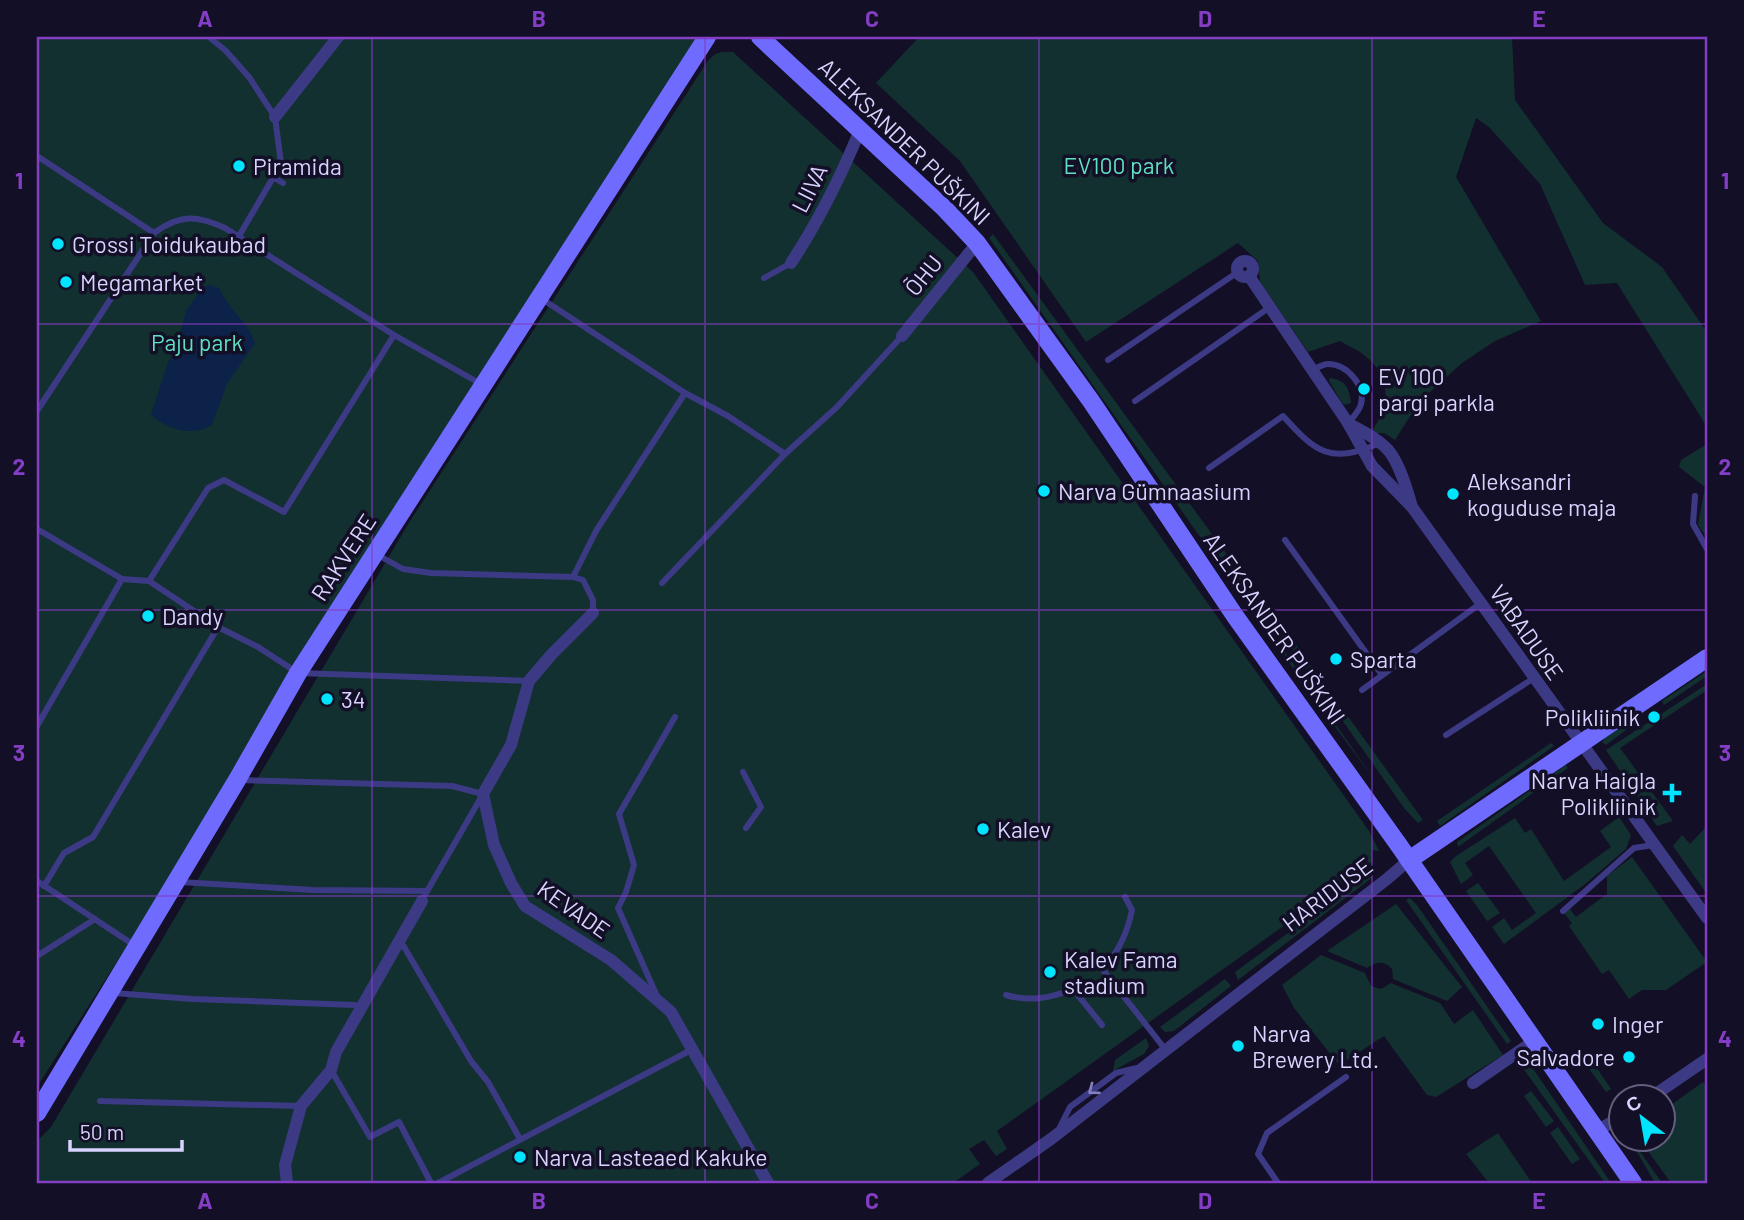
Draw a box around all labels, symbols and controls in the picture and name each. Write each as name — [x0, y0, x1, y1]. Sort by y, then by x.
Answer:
text: A — [197, 4, 213, 32]
text: B — [532, 4, 546, 32]
text: C — [865, 4, 879, 32]
text: D — [1198, 4, 1212, 32]
text: E — [1532, 4, 1546, 32]
street label: ALEKSANDER PUŠKINI — [813, 52, 997, 230]
park label: EV100 park — [1064, 151, 1174, 179]
place label: Piramida — [253, 152, 342, 180]
marker: Piramida — [231, 158, 247, 174]
street label: LIIVA — [785, 159, 833, 217]
text: 1 — [15, 166, 23, 194]
text: 1 — [1721, 166, 1729, 194]
place label: Grossi Toidukaubad — [72, 230, 266, 258]
marker: Grossi Toidukaubad — [50, 236, 66, 252]
street label: ÕHU — [898, 249, 948, 301]
place label: Megamarket — [80, 268, 203, 296]
marker: Megamarket — [58, 274, 74, 290]
park label: Paju park — [151, 328, 243, 356]
place label: EV 100 pargi parkla — [1378, 362, 1495, 416]
marker: EV 100 pargi parkla — [1356, 381, 1372, 397]
text: 2 — [13, 452, 25, 480]
text: 2 — [1719, 452, 1731, 480]
place label: Aleksandri koguduse maja — [1467, 467, 1616, 521]
place label: Narva Gümnaasium — [1058, 477, 1251, 505]
marker: Narva Gümnaasium — [1036, 483, 1052, 499]
marker: Aleksandri koguduse maja — [1445, 486, 1461, 502]
street label: RAKVERE — [305, 508, 381, 606]
street label: ALEKSANDER PUŠKINI — [1198, 527, 1352, 729]
street label: VABADUSE — [1484, 579, 1570, 685]
place label: Dandy — [162, 602, 224, 630]
marker: Dandy — [140, 608, 156, 624]
place label: Sparta — [1350, 645, 1417, 673]
marker: Sparta — [1328, 651, 1344, 667]
place label: 34 — [341, 685, 366, 713]
marker: 34 — [319, 691, 335, 707]
place label: Polikliinik — [1545, 703, 1640, 731]
marker: Polikliinik — [1646, 709, 1662, 725]
text: 3 — [13, 738, 25, 766]
text: 3 — [1719, 738, 1731, 766]
place label: Narva Haigla Polikliinik — [1531, 766, 1656, 820]
marker: Narva Haigla Polikliinik — [1662, 783, 1682, 803]
place label: Kalev — [997, 815, 1051, 843]
marker: Kalev — [975, 821, 991, 837]
street label: HARIDUSE — [1276, 851, 1378, 937]
street label: KEVADE — [532, 874, 616, 944]
place label: Kalev Fama stadium — [1064, 945, 1177, 999]
marker: Kalev Fama stadium — [1042, 964, 1058, 980]
place label: Inger — [1612, 1010, 1664, 1038]
marker: Inger — [1590, 1016, 1606, 1032]
place label: Narva Brewery Ltd. — [1252, 1019, 1379, 1073]
text: 4 — [12, 1024, 26, 1052]
text: 4 — [1718, 1024, 1732, 1052]
marker: Narva Brewery Ltd. — [1230, 1038, 1246, 1054]
place label: Salvadore — [1517, 1043, 1615, 1071]
marker: Salvadore — [1621, 1049, 1637, 1065]
one-way arrow — [1088, 1081, 1101, 1094]
north arrow — [1608, 1084, 1678, 1154]
text: С — [1621, 1089, 1645, 1116]
scale bar — [70, 1108, 182, 1152]
text: 50 m — [80, 1119, 124, 1144]
place label: Narva Lasteaed Kakuke — [534, 1143, 768, 1171]
marker: Narva Lasteaed Kakuke — [512, 1149, 528, 1165]
text: A — [197, 1186, 213, 1214]
text: B — [532, 1186, 546, 1214]
text: C — [865, 1186, 879, 1214]
text: D — [1198, 1186, 1212, 1214]
text: E — [1532, 1186, 1546, 1214]

